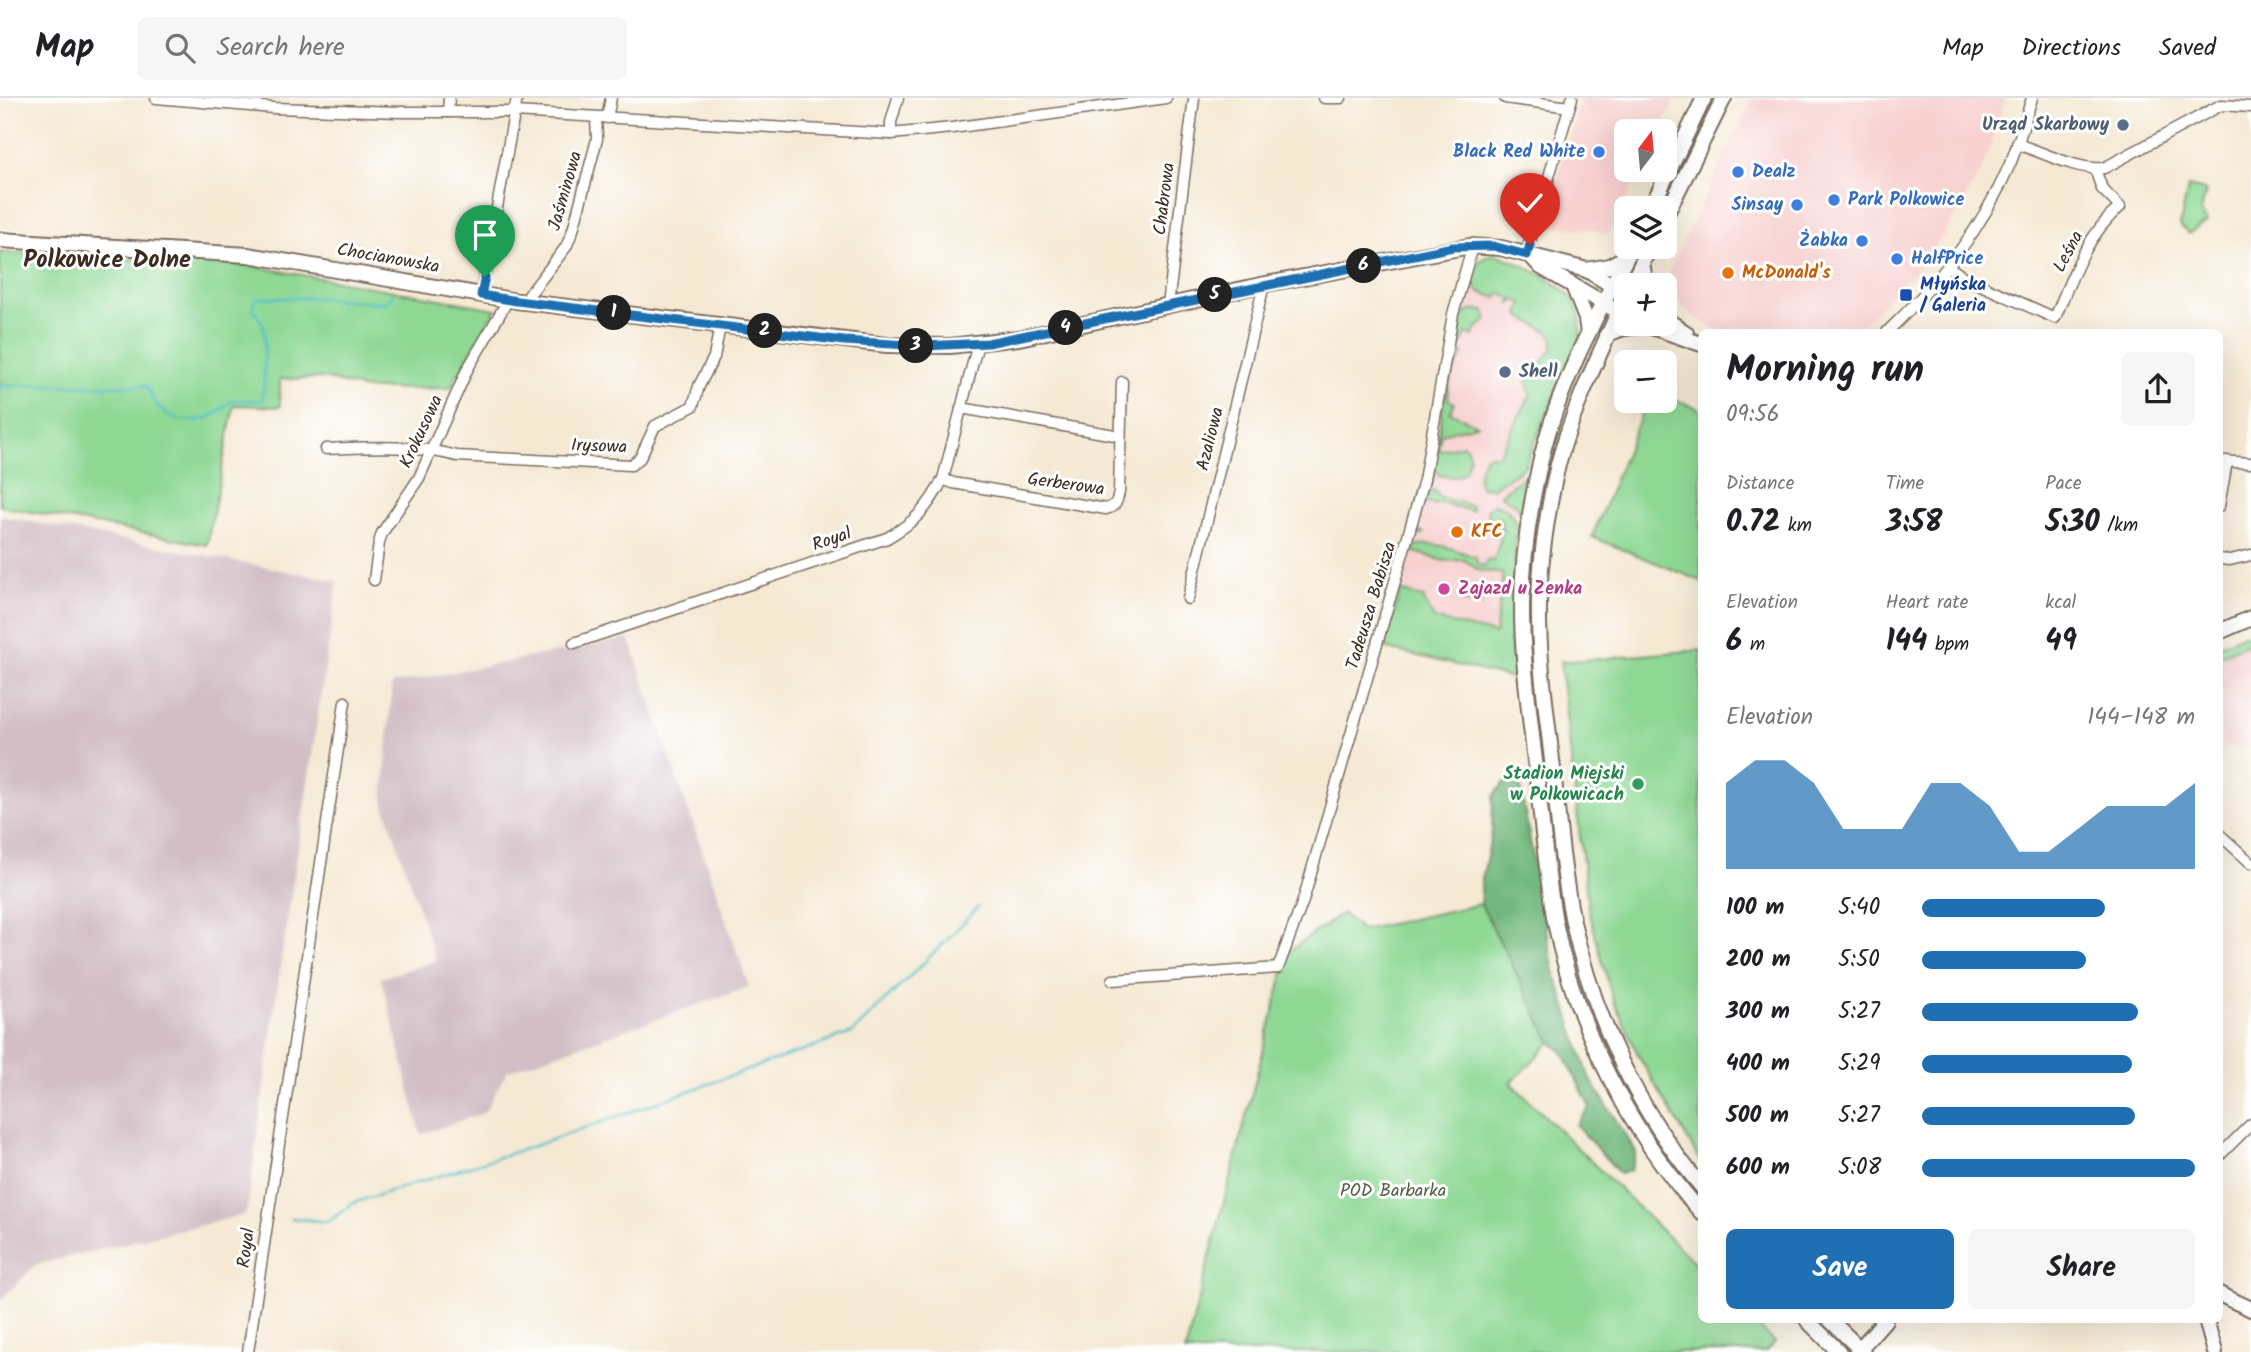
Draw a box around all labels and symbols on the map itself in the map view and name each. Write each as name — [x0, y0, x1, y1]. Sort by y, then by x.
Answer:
place label: Urząd Skarbowy — [1982, 111, 2110, 140]
marker: Urząd Skarbowy — [2115, 117, 2131, 133]
north arrow — [1614, 119, 1676, 182]
place label: Black Red White — [1453, 138, 1585, 167]
marker: Black Red White — [1591, 144, 1607, 160]
street label: Jaśminowa — [541, 148, 591, 234]
place label: Dealz — [1752, 158, 1796, 187]
street label: Chabrowa — [1146, 161, 1184, 237]
marker: Dealz — [1730, 164, 1746, 180]
pin — [1500, 173, 1560, 245]
place label: Park Polkowice — [1848, 186, 1965, 215]
place label: Sinsay — [1731, 191, 1784, 220]
marker: Park Polkowice — [1826, 192, 1842, 208]
marker: Sinsay — [1789, 197, 1805, 213]
pin — [455, 205, 515, 277]
street label: Leśna — [2046, 226, 2092, 278]
place label: Żabka — [1799, 227, 1848, 256]
marker: Żabka — [1854, 233, 1870, 249]
street label: Chocianowska — [334, 236, 442, 282]
district label: Polkowice Dolne — [23, 241, 191, 280]
place label: HalfPrice — [1911, 245, 1983, 274]
pin: 6 — [1346, 248, 1382, 284]
marker: HalfPrice — [1889, 251, 1905, 267]
place label: McDonald's — [1742, 259, 1831, 288]
marker: McDonald's — [1720, 265, 1736, 281]
place label: Młyńska / Galeria — [1919, 271, 1986, 321]
pin: 5 — [1198, 278, 1232, 312]
marker: Młyńska / Galeria — [1898, 287, 1914, 303]
pin: 1 — [596, 296, 632, 330]
pin: 4 — [1048, 310, 1084, 345]
pin: 2 — [748, 314, 782, 348]
pin: 3 — [898, 328, 934, 364]
place label: Shell — [1519, 358, 1558, 387]
marker: Shell — [1497, 364, 1513, 380]
street label: Krokusowa — [392, 390, 452, 474]
street label: Azaliowa — [1189, 404, 1233, 474]
street label: Irysowa — [570, 432, 628, 462]
street label: Gerberowa — [1026, 465, 1106, 505]
place label: KFC — [1471, 518, 1503, 547]
street label: Royal — [808, 520, 856, 560]
marker: KFC — [1449, 524, 1465, 540]
street label: Tadeusza Babisza — [1339, 538, 1405, 674]
place label: Zajazd u Zenka — [1458, 575, 1582, 604]
marker: Zajazd u Zenka — [1436, 581, 1452, 597]
place label: Stadion Miejski w Polkowicach — [1504, 760, 1624, 810]
marker: Stadion Miejski w Polkowicach — [1630, 776, 1646, 792]
park label: POD Barbarka — [1340, 1177, 1446, 1206]
street label: Royal — [230, 1226, 264, 1270]

